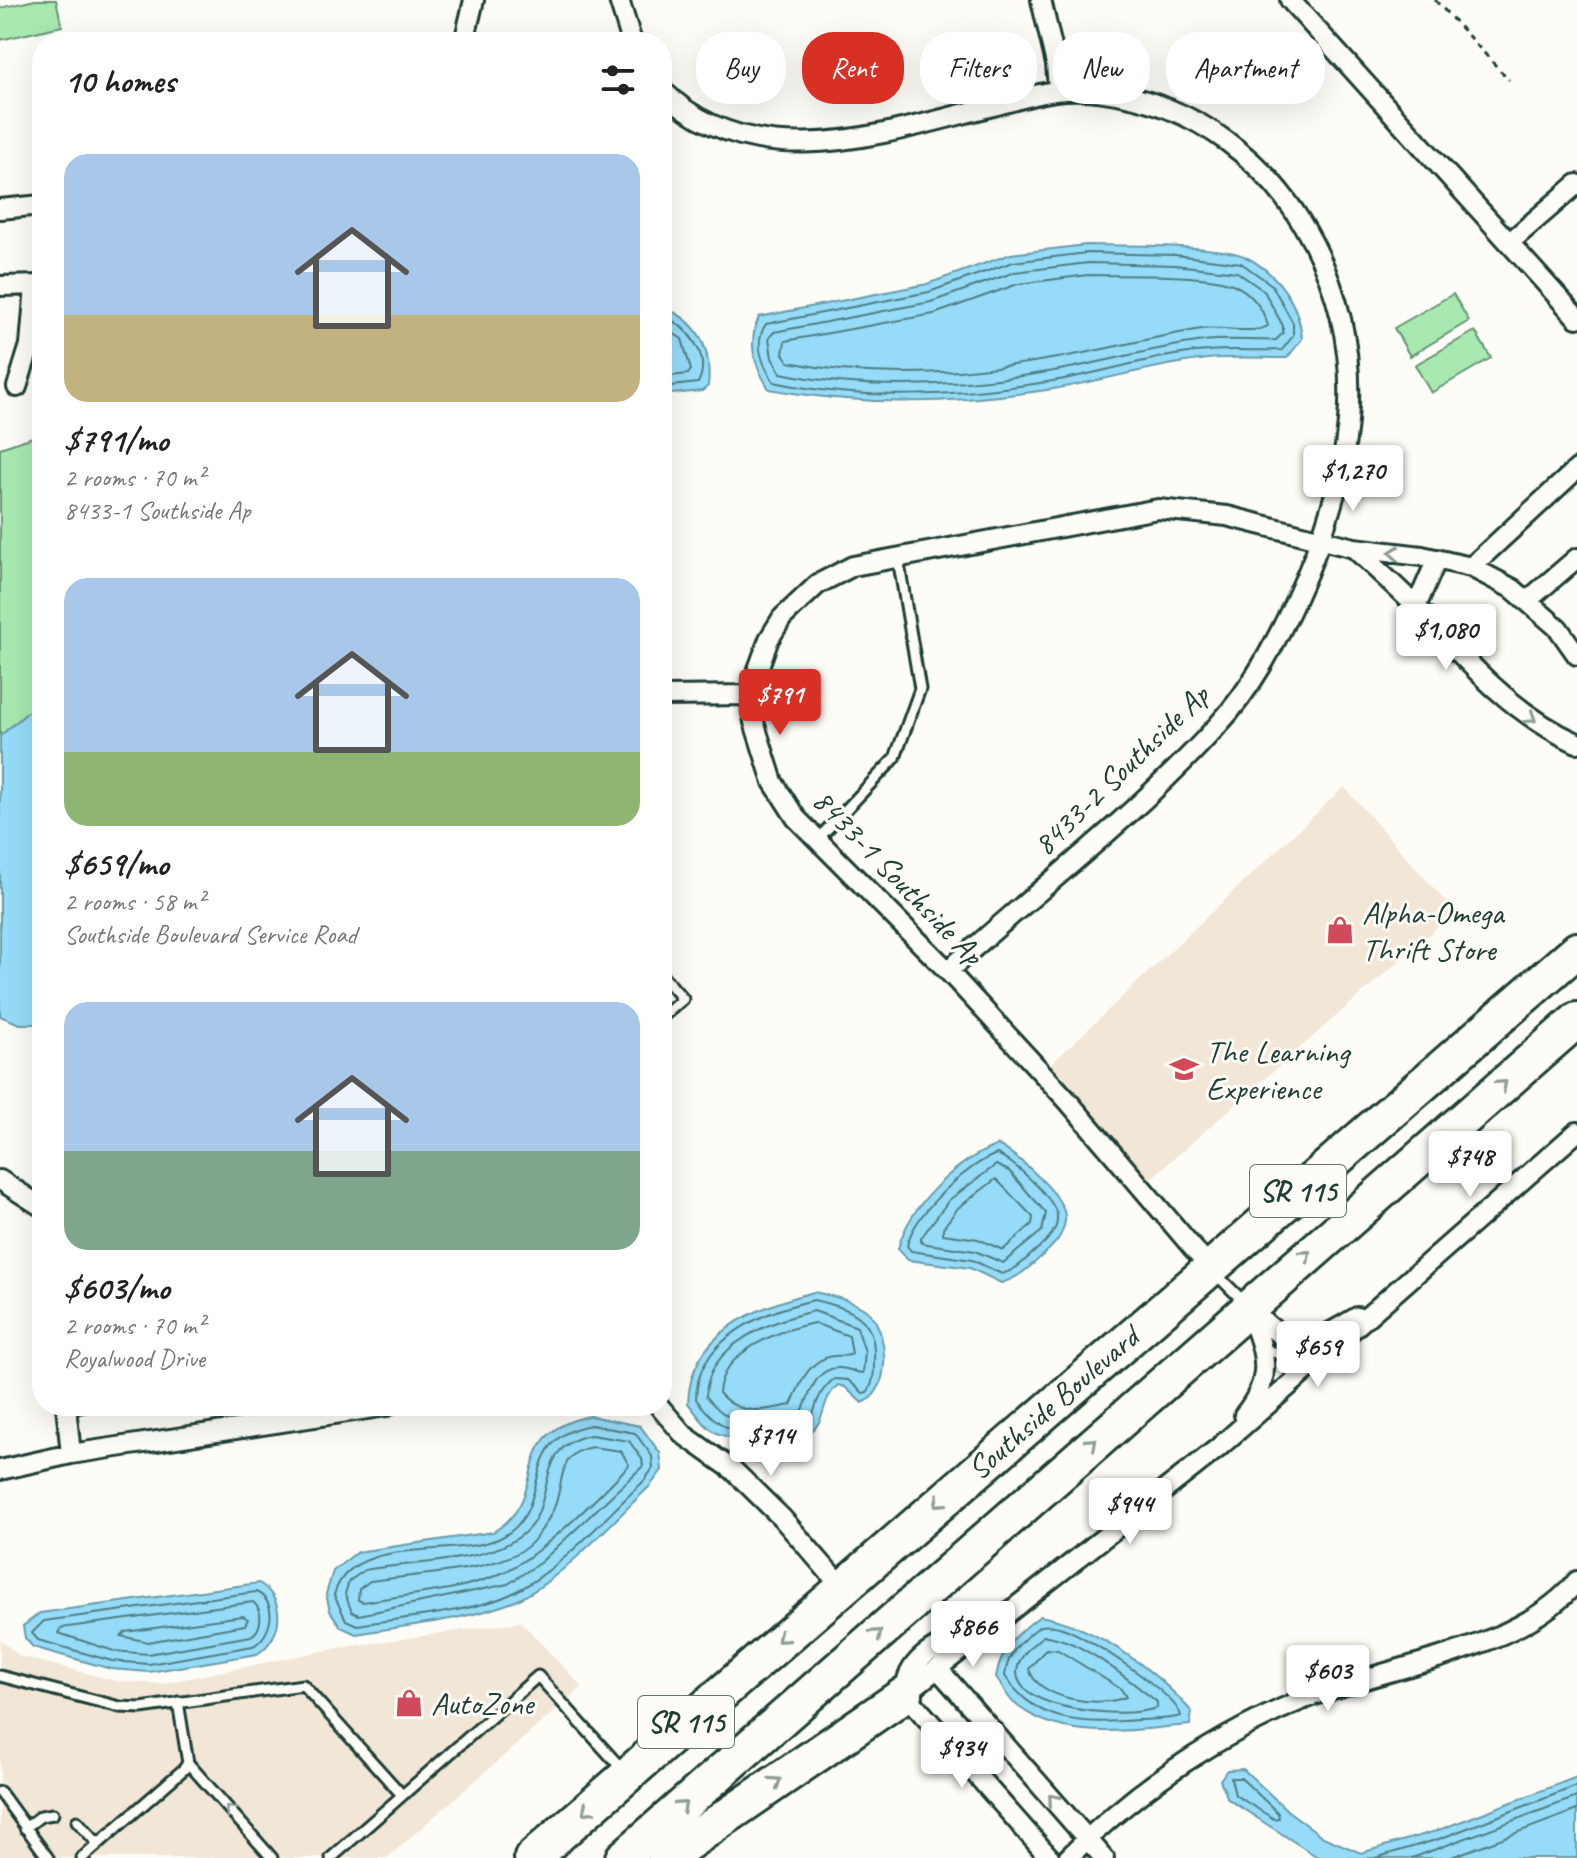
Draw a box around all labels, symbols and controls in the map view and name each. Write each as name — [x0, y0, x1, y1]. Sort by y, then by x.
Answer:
chip: Buy — [696, 32, 786, 104]
chip: Rent — [802, 32, 904, 104]
chip: Filters — [920, 32, 1037, 104]
chip: New — [1053, 32, 1150, 104]
chip: Apartment — [1166, 32, 1325, 104]
icon: filters — [596, 58, 640, 102]
text: 10 homes — [64, 59, 175, 102]
icon: home — [280, 206, 424, 350]
text: $791/mo — [64, 418, 168, 461]
pin: $1,270 — [1288, 445, 1418, 513]
text: $1,270 — [1321, 454, 1385, 487]
text: 2 rooms · 70 m² — [64, 461, 205, 494]
text: 8433-1 Southside Ap — [64, 494, 250, 527]
one-way arrow — [1388, 544, 1401, 561]
pin: $1,080 — [1381, 604, 1511, 672]
text: $1,080 — [1414, 613, 1478, 646]
icon: home — [280, 630, 424, 774]
pin: $791 — [733, 669, 827, 737]
street label: 8433-2 Southside Ap — [1024, 674, 1219, 864]
text: $791 — [757, 678, 803, 711]
one-way arrow — [1522, 708, 1537, 723]
street label: 8433-1 Southside Ap — [804, 780, 994, 975]
text: $659/mo — [64, 842, 169, 885]
text: 2 rooms · 58 m² — [64, 885, 205, 918]
place label: Alpha-Omega Thrift Store — [1362, 892, 1506, 970]
shop icon: Alpha-Omega Thrift Store — [1325, 915, 1355, 945]
text: Southside Boulevard Service Road — [64, 918, 357, 951]
place label: The Learning Experience — [1206, 1031, 1352, 1109]
icon: home — [280, 1054, 424, 1198]
school or university icon: The Learning Experience — [1169, 1054, 1199, 1084]
one-way arrow — [1493, 1080, 1508, 1094]
pin: $748 — [1423, 1131, 1517, 1199]
text: $748 — [1447, 1140, 1493, 1173]
road number: SR 115 — [1250, 1165, 1346, 1217]
one-way arrow — [1297, 1250, 1312, 1265]
text: $603/mo — [64, 1266, 169, 1309]
text: 2 rooms · 70 m² — [64, 1309, 205, 1342]
street label: Southside Boulevard — [959, 1314, 1151, 1489]
pin: $659 — [1271, 1321, 1365, 1389]
text: $659 — [1295, 1330, 1341, 1363]
text: Royalwood Drive — [64, 1342, 205, 1375]
pin: $714 — [724, 1410, 818, 1478]
text: $714 — [748, 1419, 794, 1452]
one-way arrow — [1083, 1439, 1098, 1453]
pin: $944 — [1083, 1478, 1177, 1546]
text: $944 — [1107, 1487, 1153, 1520]
one-way arrow — [933, 1492, 948, 1507]
pin: $866 — [926, 1601, 1020, 1669]
text: $866 — [949, 1610, 997, 1643]
one-way arrow — [777, 1628, 792, 1643]
one-way arrow — [867, 1629, 882, 1644]
pin: $603 — [1281, 1645, 1375, 1713]
text: $603 — [1304, 1654, 1352, 1687]
place label: AutoZone — [431, 1683, 536, 1724]
shop icon: AutoZone — [394, 1688, 424, 1718]
road number: SR 115 — [638, 1696, 734, 1748]
pin: $934 — [915, 1722, 1009, 1790]
text: $934 — [939, 1731, 985, 1764]
one-way arrow — [767, 1777, 781, 1792]
one-way arrow — [1048, 1794, 1062, 1809]
one-way arrow — [581, 1800, 596, 1814]
one-way arrow — [672, 1802, 687, 1816]
one-way arrow — [225, 1805, 240, 1820]

